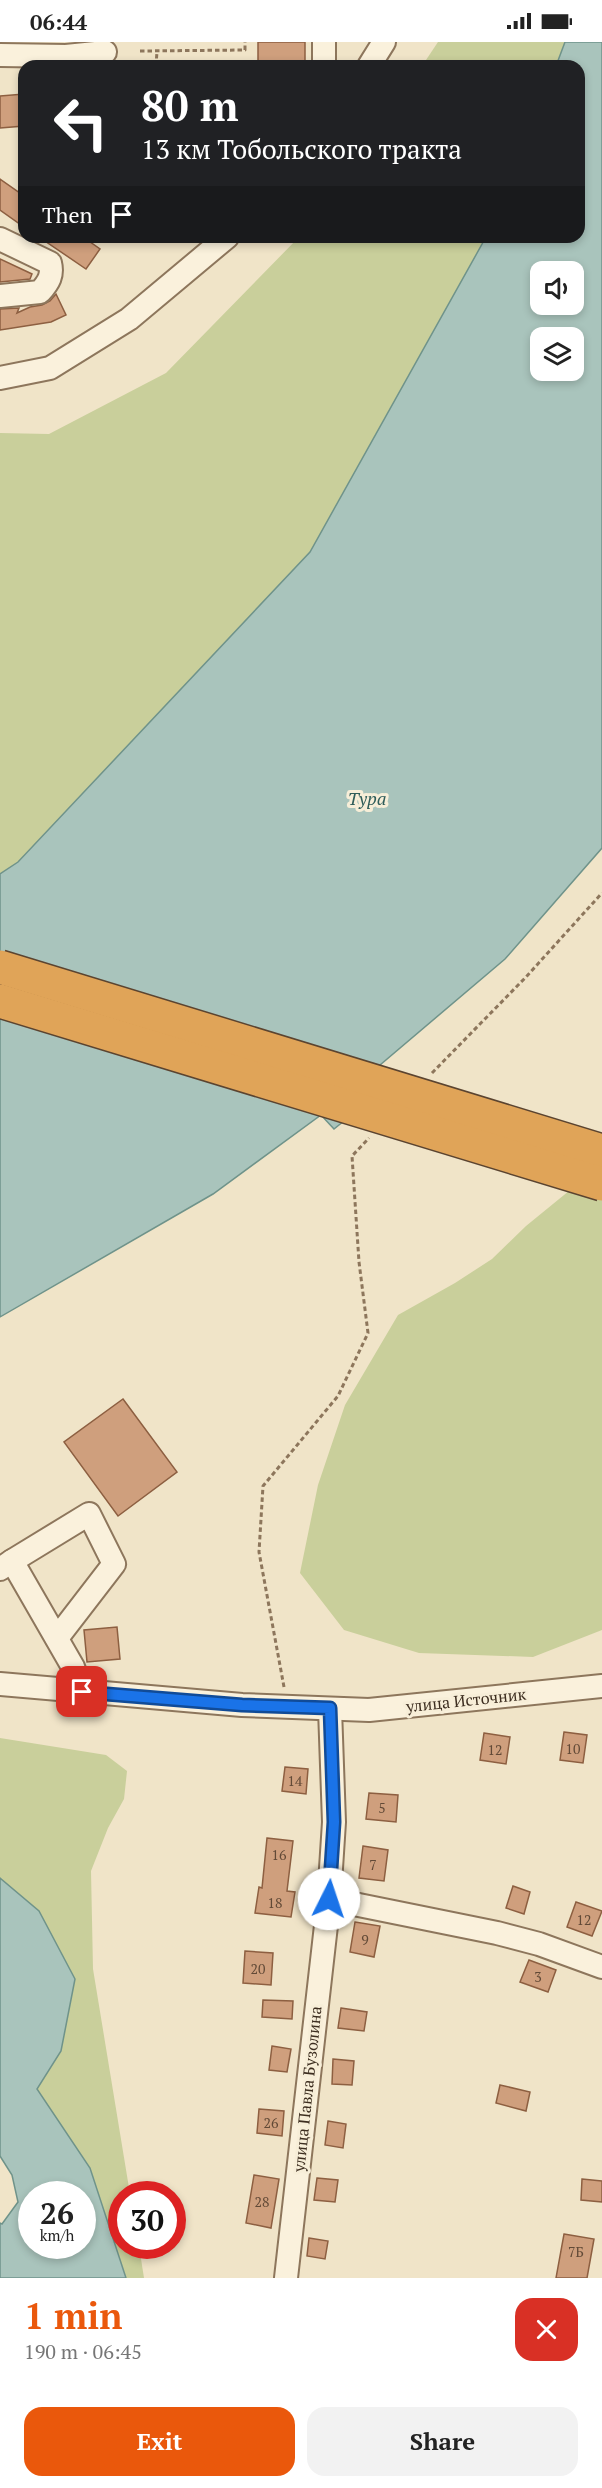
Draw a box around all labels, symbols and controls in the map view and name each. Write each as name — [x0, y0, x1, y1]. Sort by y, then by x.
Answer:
text: 06:44 — [30, 7, 87, 36]
text: 80 m — [141, 77, 239, 133]
icon: left — [42, 84, 120, 162]
text: 13 км Тобольского тракта — [141, 131, 462, 167]
icon: arrive — [105, 198, 138, 231]
text: Then — [42, 200, 93, 229]
map controls — [530, 261, 584, 381]
button: sound — [530, 261, 584, 315]
button: layers — [530, 327, 584, 381]
water label: Тура — [348, 786, 386, 810]
pin — [56, 1666, 107, 1717]
icon: arrive — [65, 1675, 98, 1708]
street label: улица Источник — [404, 1683, 527, 1717]
house number: 10 — [566, 1739, 580, 1758]
house number: 12 — [488, 1740, 502, 1759]
house number: 14 — [288, 1771, 303, 1790]
house number: 5 — [378, 1798, 386, 1817]
house number: 16 — [272, 1845, 287, 1864]
house number: 7 — [369, 1855, 377, 1874]
position arrow — [297, 1867, 361, 1931]
house number: 18 — [268, 1893, 282, 1912]
house number: 12 — [577, 1910, 591, 1929]
house number: 9 — [361, 1930, 369, 1949]
house number: 20 — [251, 1959, 265, 1978]
house number: 3 — [534, 1967, 542, 1986]
street label: улица Павла Бузолина — [287, 2005, 327, 2174]
house number: 26 — [264, 2113, 279, 2132]
speed limit sign: 30 — [108, 2181, 186, 2259]
house number: 28 — [255, 2192, 269, 2211]
text: 26 — [40, 2193, 74, 2233]
text: km/h — [40, 2225, 74, 2245]
house number: 7Б — [568, 2242, 584, 2261]
text: 1 min — [24, 2292, 122, 2339]
button: close — [515, 2298, 578, 2361]
text: 190 m · 06:45 — [24, 2338, 142, 2365]
button: Exit — [24, 2407, 295, 2476]
button: Share — [307, 2407, 578, 2476]

